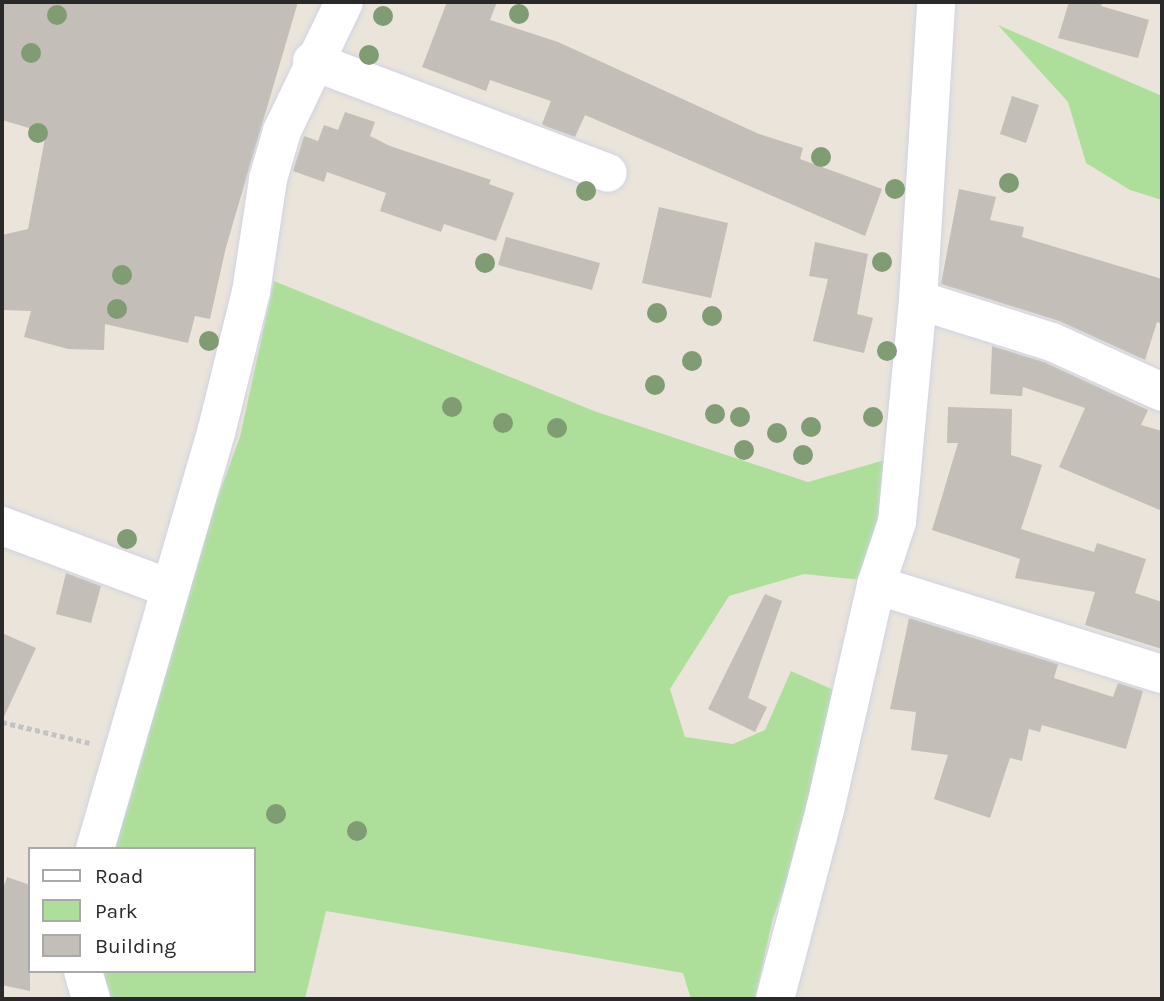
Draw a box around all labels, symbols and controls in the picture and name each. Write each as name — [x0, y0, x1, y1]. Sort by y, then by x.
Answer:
legend — [28, 847, 256, 973]
text: Road — [95, 864, 143, 888]
text: Park — [95, 899, 138, 923]
text: Building — [95, 934, 176, 958]

